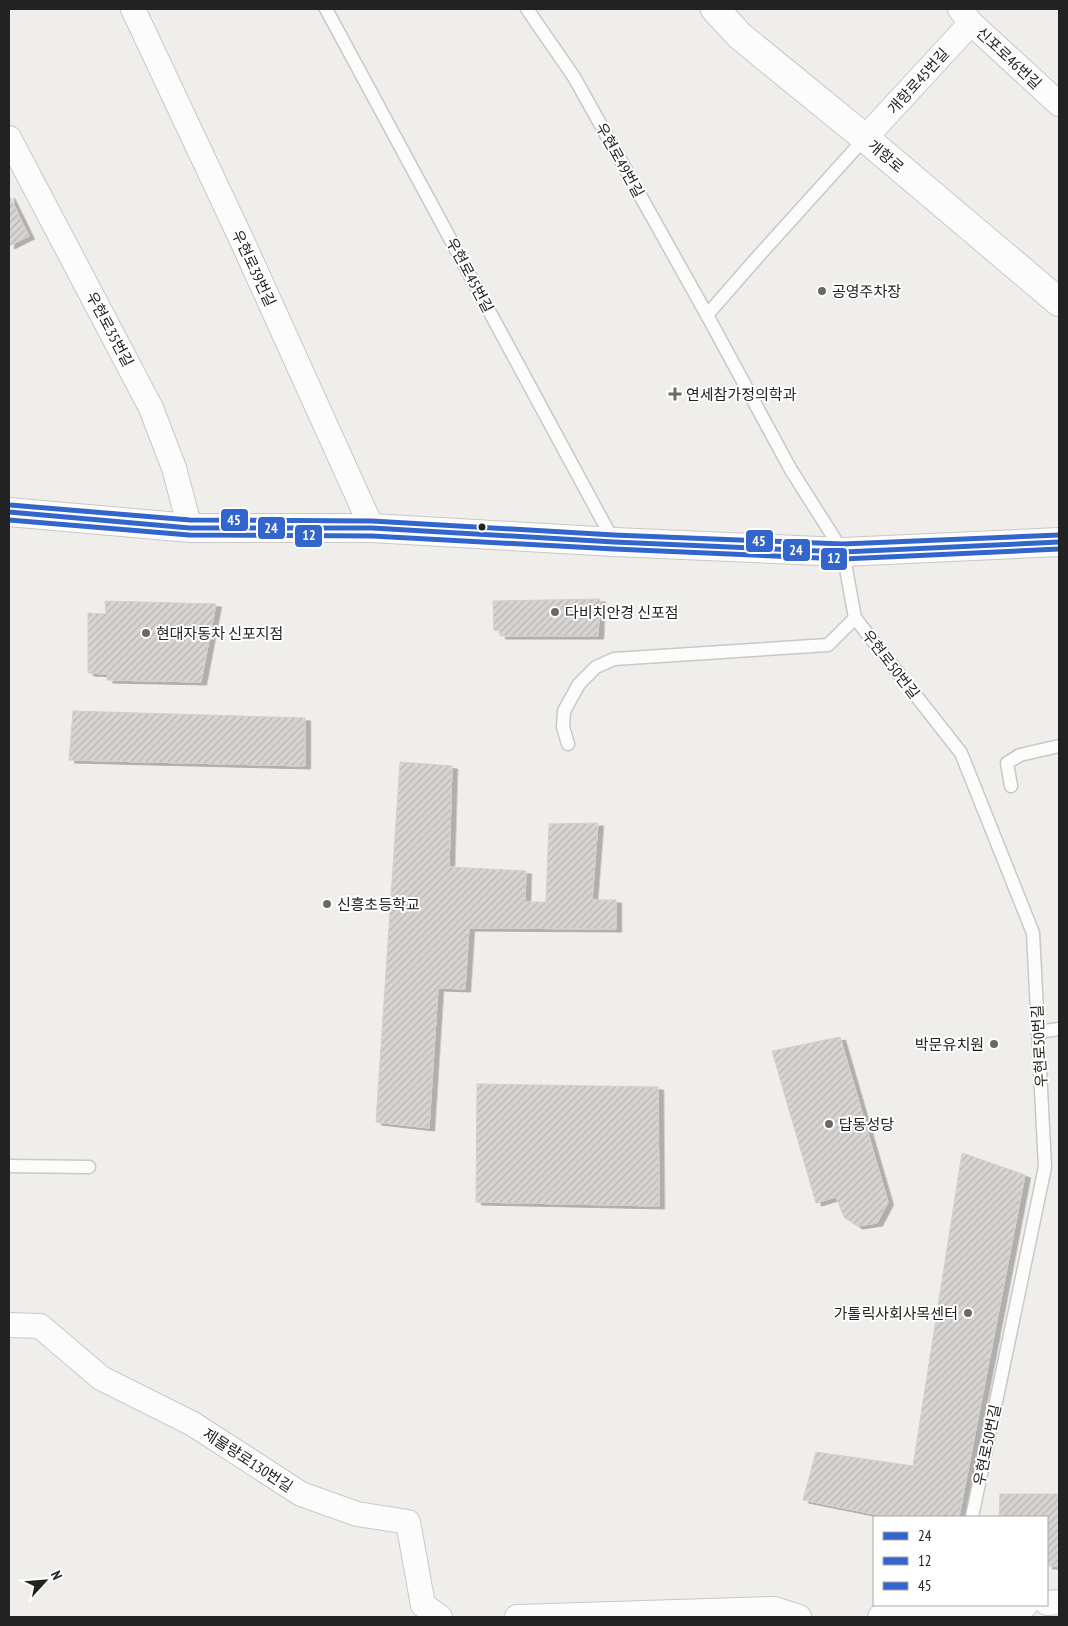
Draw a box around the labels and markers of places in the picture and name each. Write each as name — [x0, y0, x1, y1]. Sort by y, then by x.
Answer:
place label: 공영주차장 — [832, 282, 901, 301]
marker: 공영주차장 — [816, 285, 828, 297]
place label: 연세참가정의학과 — [686, 385, 797, 404]
marker: 연세참가정의학과 — [668, 387, 682, 401]
unlabelled marker — [477, 522, 487, 532]
place label: 다비치안경 신포점 — [565, 603, 679, 622]
marker: 다비치안경 신포점 — [549, 606, 561, 618]
place label: 현대자동차 신포지점 — [156, 624, 283, 643]
marker: 현대자동차 신포지점 — [140, 627, 152, 639]
place label: 신흥초등학교 — [337, 895, 420, 914]
marker: 신흥초등학교 — [321, 898, 333, 910]
place label: 박문유치원 — [915, 1035, 984, 1054]
marker: 박문유치원 — [988, 1038, 1000, 1050]
place label: 답동성당 — [839, 1115, 894, 1134]
marker: 답동성당 — [823, 1118, 835, 1130]
place label: 가톨릭사회사목센터 — [834, 1304, 958, 1323]
marker: 가톨릭사회사목센터 — [962, 1307, 974, 1319]

